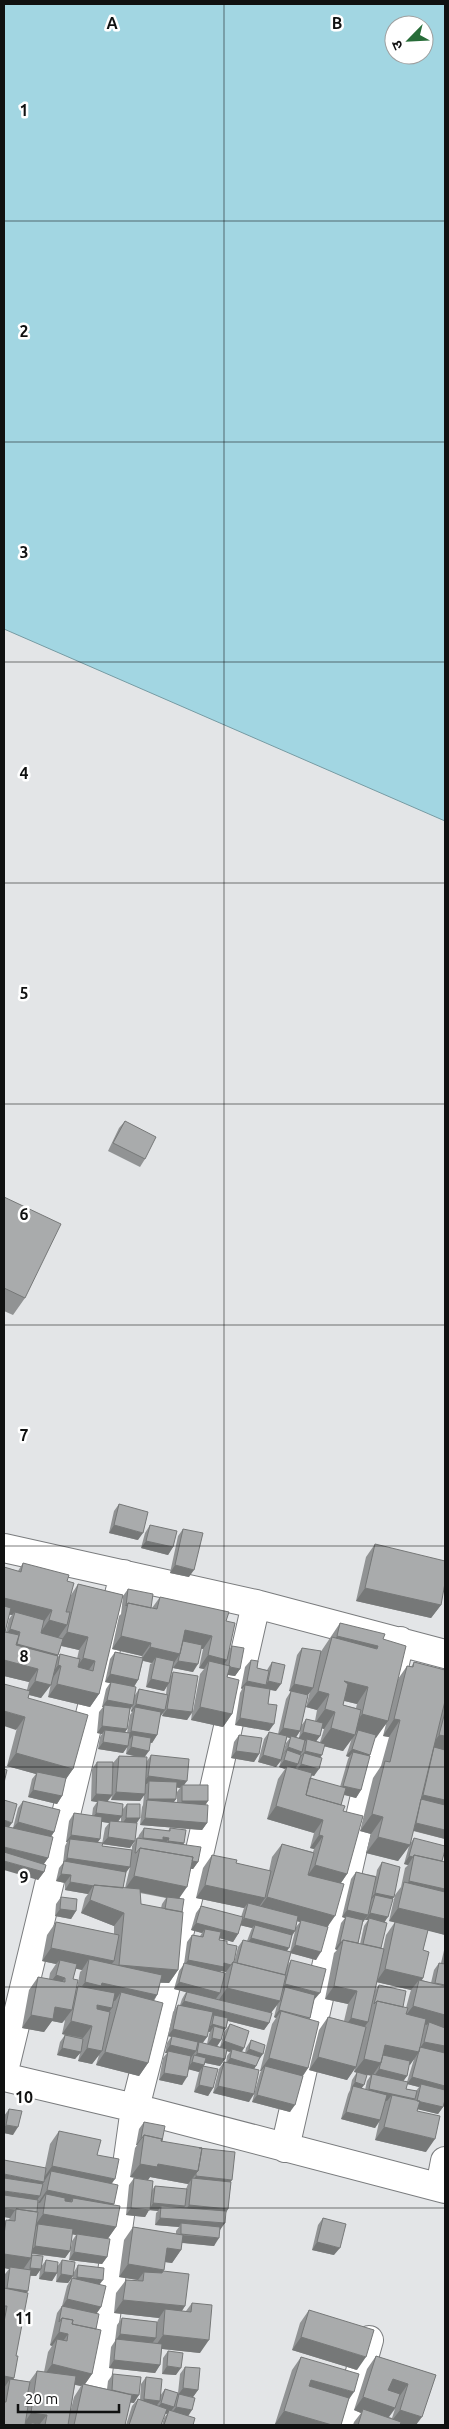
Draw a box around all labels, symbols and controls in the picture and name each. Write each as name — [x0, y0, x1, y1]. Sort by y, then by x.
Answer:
text: A — [106, 14, 118, 32]
text: B — [332, 14, 342, 32]
north arrow — [384, 15, 434, 65]
text: उ — [388, 38, 406, 52]
text: 1 — [19, 101, 29, 119]
text: 2 — [19, 322, 29, 340]
text: 3 — [19, 543, 29, 561]
text: 4 — [19, 764, 29, 782]
text: 5 — [19, 984, 29, 1002]
text: 6 — [19, 1205, 29, 1223]
text: 7 — [19, 1426, 29, 1444]
text: 8 — [19, 1647, 29, 1665]
text: 9 — [19, 1868, 29, 1886]
text: 10 — [15, 2088, 33, 2106]
text: 11 — [15, 2309, 33, 2327]
scale bar — [18, 2382, 119, 2414]
text: 20 m — [25, 2390, 58, 2407]

